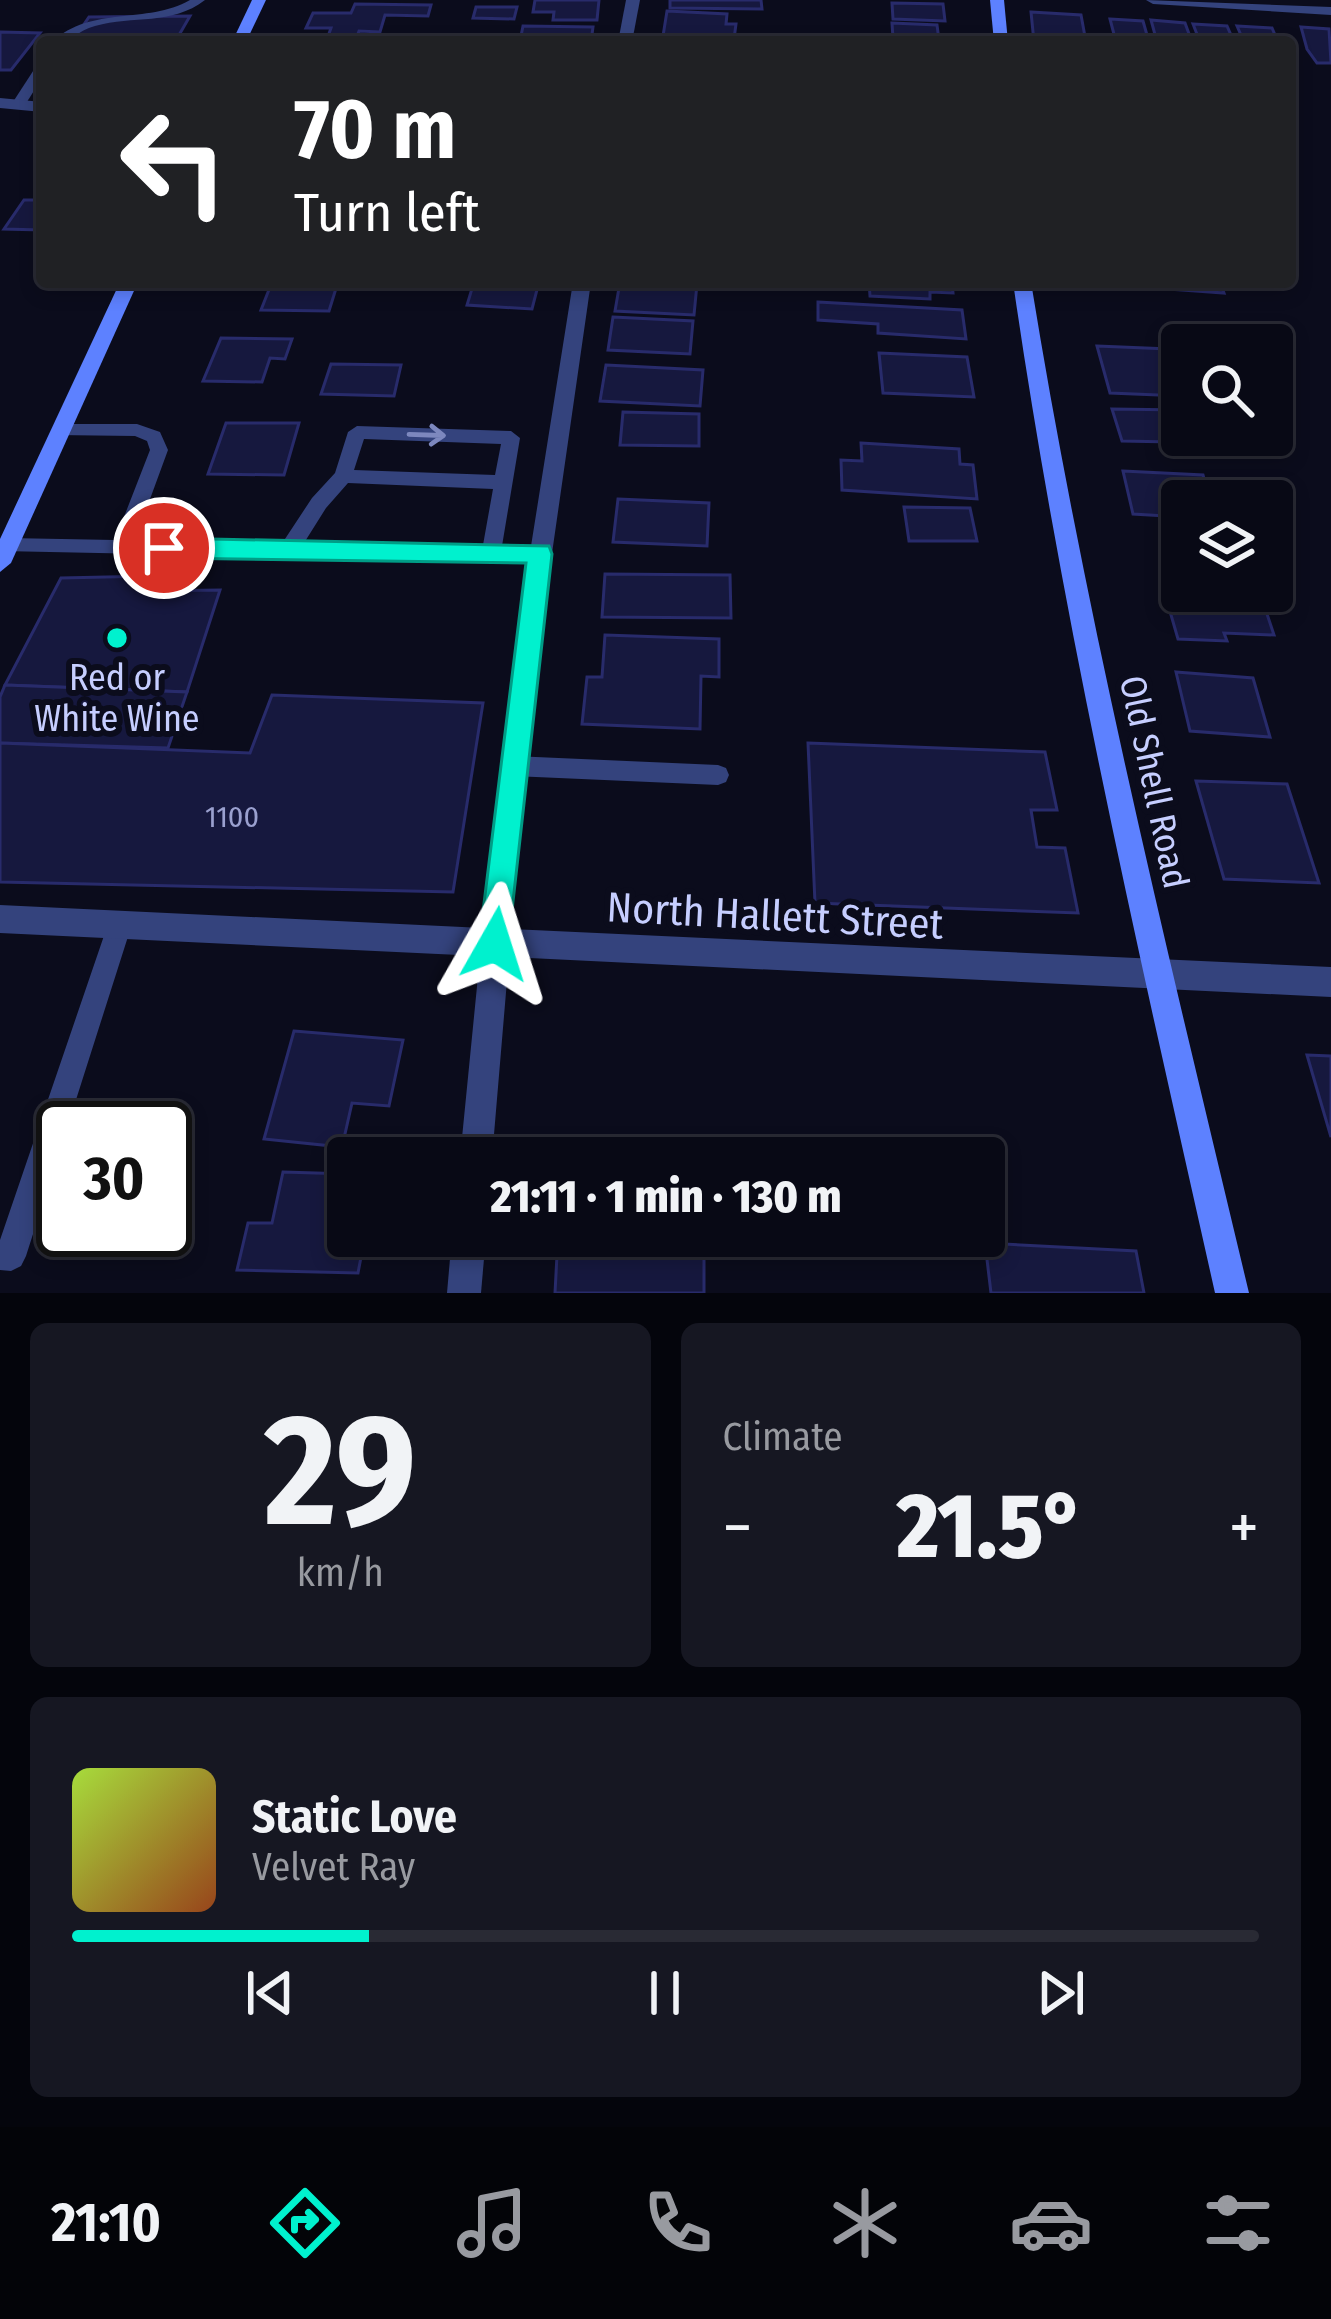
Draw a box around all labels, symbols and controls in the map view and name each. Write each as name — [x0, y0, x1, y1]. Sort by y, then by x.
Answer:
text: 70 m — [294, 79, 456, 180]
icon: left — [96, 84, 252, 240]
text: Turn left — [294, 181, 480, 245]
map controls — [1161, 324, 1293, 612]
button: search — [1161, 324, 1293, 456]
one-way arrow — [407, 423, 446, 446]
button: layers — [1161, 480, 1293, 612]
pin — [113, 497, 215, 599]
icon: arrive — [131, 515, 197, 581]
marker: Red or White Wine — [104, 625, 130, 651]
place label: Red or White Wine — [34, 656, 200, 741]
street label: Old Shell Road — [1110, 672, 1198, 892]
house number: 1100 — [205, 799, 259, 835]
position arrow — [432, 881, 558, 1007]
street label: North Hallett Street — [605, 882, 945, 950]
speed limit sign: 30 — [36, 1101, 192, 1257]
text: 21:11 · 1 min · 130 m — [491, 1170, 841, 1224]
text: 29 — [264, 1378, 416, 1565]
text: Climate — [723, 1414, 843, 1460]
text: 21.5° — [897, 1473, 1084, 1581]
text: − — [723, 1488, 752, 1567]
text: + — [1229, 1488, 1259, 1567]
text: km/h — [297, 1550, 384, 1596]
text: Static Love — [252, 1790, 457, 1844]
text: Velvet Ray — [252, 1844, 415, 1890]
icon: previous — [237, 1960, 303, 2026]
icon: pause — [632, 1960, 698, 2026]
icon: next — [1028, 1960, 1094, 2026]
icon: directions — [263, 2181, 347, 2265]
icon: music — [450, 2181, 534, 2265]
icon: phone — [636, 2181, 720, 2265]
icon: climate — [823, 2181, 907, 2265]
icon: car — [1009, 2181, 1093, 2265]
icon: filters — [1196, 2181, 1280, 2265]
text: 21:10 — [51, 2191, 161, 2255]

